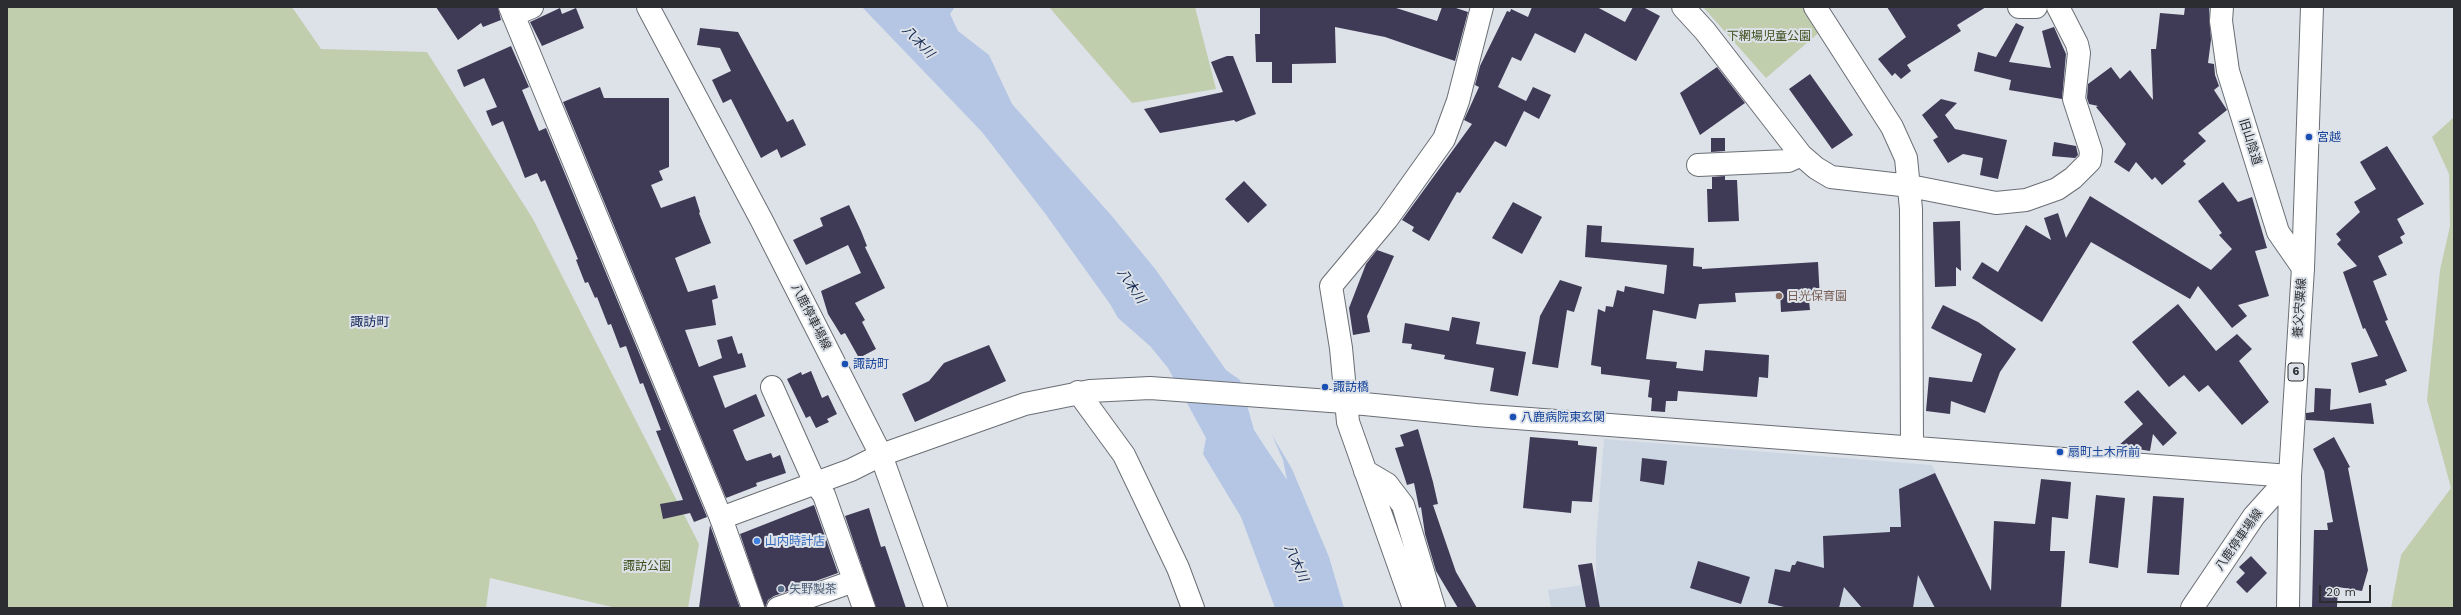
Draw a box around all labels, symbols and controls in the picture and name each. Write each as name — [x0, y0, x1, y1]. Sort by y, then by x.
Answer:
water label: 八木川 — [899, 23, 937, 61]
park label: 下網場児童公園 — [1727, 29, 1811, 43]
street label: 旧山陰道 — [2236, 117, 2264, 167]
place label: 宮越 — [2317, 130, 2341, 144]
marker: 宮越 — [2304, 132, 2314, 142]
water label: 八木川 — [1114, 265, 1148, 307]
street label: 養父宍粟線 — [2291, 278, 2309, 338]
street label: 八鹿停車場線 — [788, 282, 834, 352]
place label: 日光保育園 — [1787, 289, 1847, 303]
marker: 日光保育園 — [1774, 291, 1784, 301]
district label: 諏訪町 — [351, 314, 389, 330]
place label: 諏訪町 — [853, 357, 889, 371]
marker: 諏訪町 — [840, 359, 850, 369]
road number: 6 — [2288, 363, 2304, 381]
place label: 諏訪橋 — [1333, 380, 1369, 394]
marker: 諏訪橋 — [1320, 382, 1330, 392]
place label: 八鹿病院東玄関 — [1521, 410, 1605, 424]
marker: 八鹿病院東玄関 — [1508, 412, 1518, 422]
place label: 扇町土木所前 — [2068, 445, 2140, 459]
marker: 扇町土木所前 — [2055, 447, 2065, 457]
street label: 八鹿停車場線 — [2212, 506, 2266, 574]
place label: 山内時計店 — [765, 534, 825, 548]
marker: 山内時計店 — [752, 536, 762, 546]
water label: 八木川 — [1281, 542, 1311, 584]
park label: 諏訪公園 — [623, 559, 671, 573]
scale bar — [2321, 577, 2373, 603]
place label: 矢野製茶 — [789, 582, 837, 596]
marker: 矢野製茶 — [776, 584, 786, 594]
text: 20 m — [2326, 585, 2356, 599]

